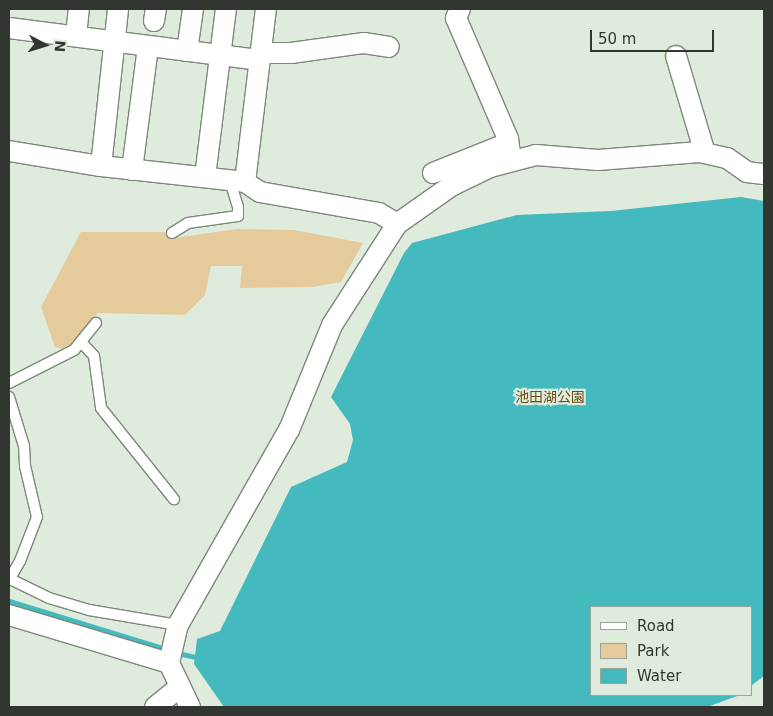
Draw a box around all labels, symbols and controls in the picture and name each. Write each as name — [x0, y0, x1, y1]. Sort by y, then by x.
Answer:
north arrow — [20, 20, 70, 70]
scale bar — [593, 20, 717, 52]
text: 50 m — [598, 30, 636, 48]
text: N — [51, 40, 68, 53]
park label: 池田湖公園 — [515, 389, 585, 405]
legend — [590, 606, 753, 696]
text: Road — [637, 617, 675, 635]
text: Park — [637, 642, 669, 660]
text: Water — [637, 667, 681, 685]

